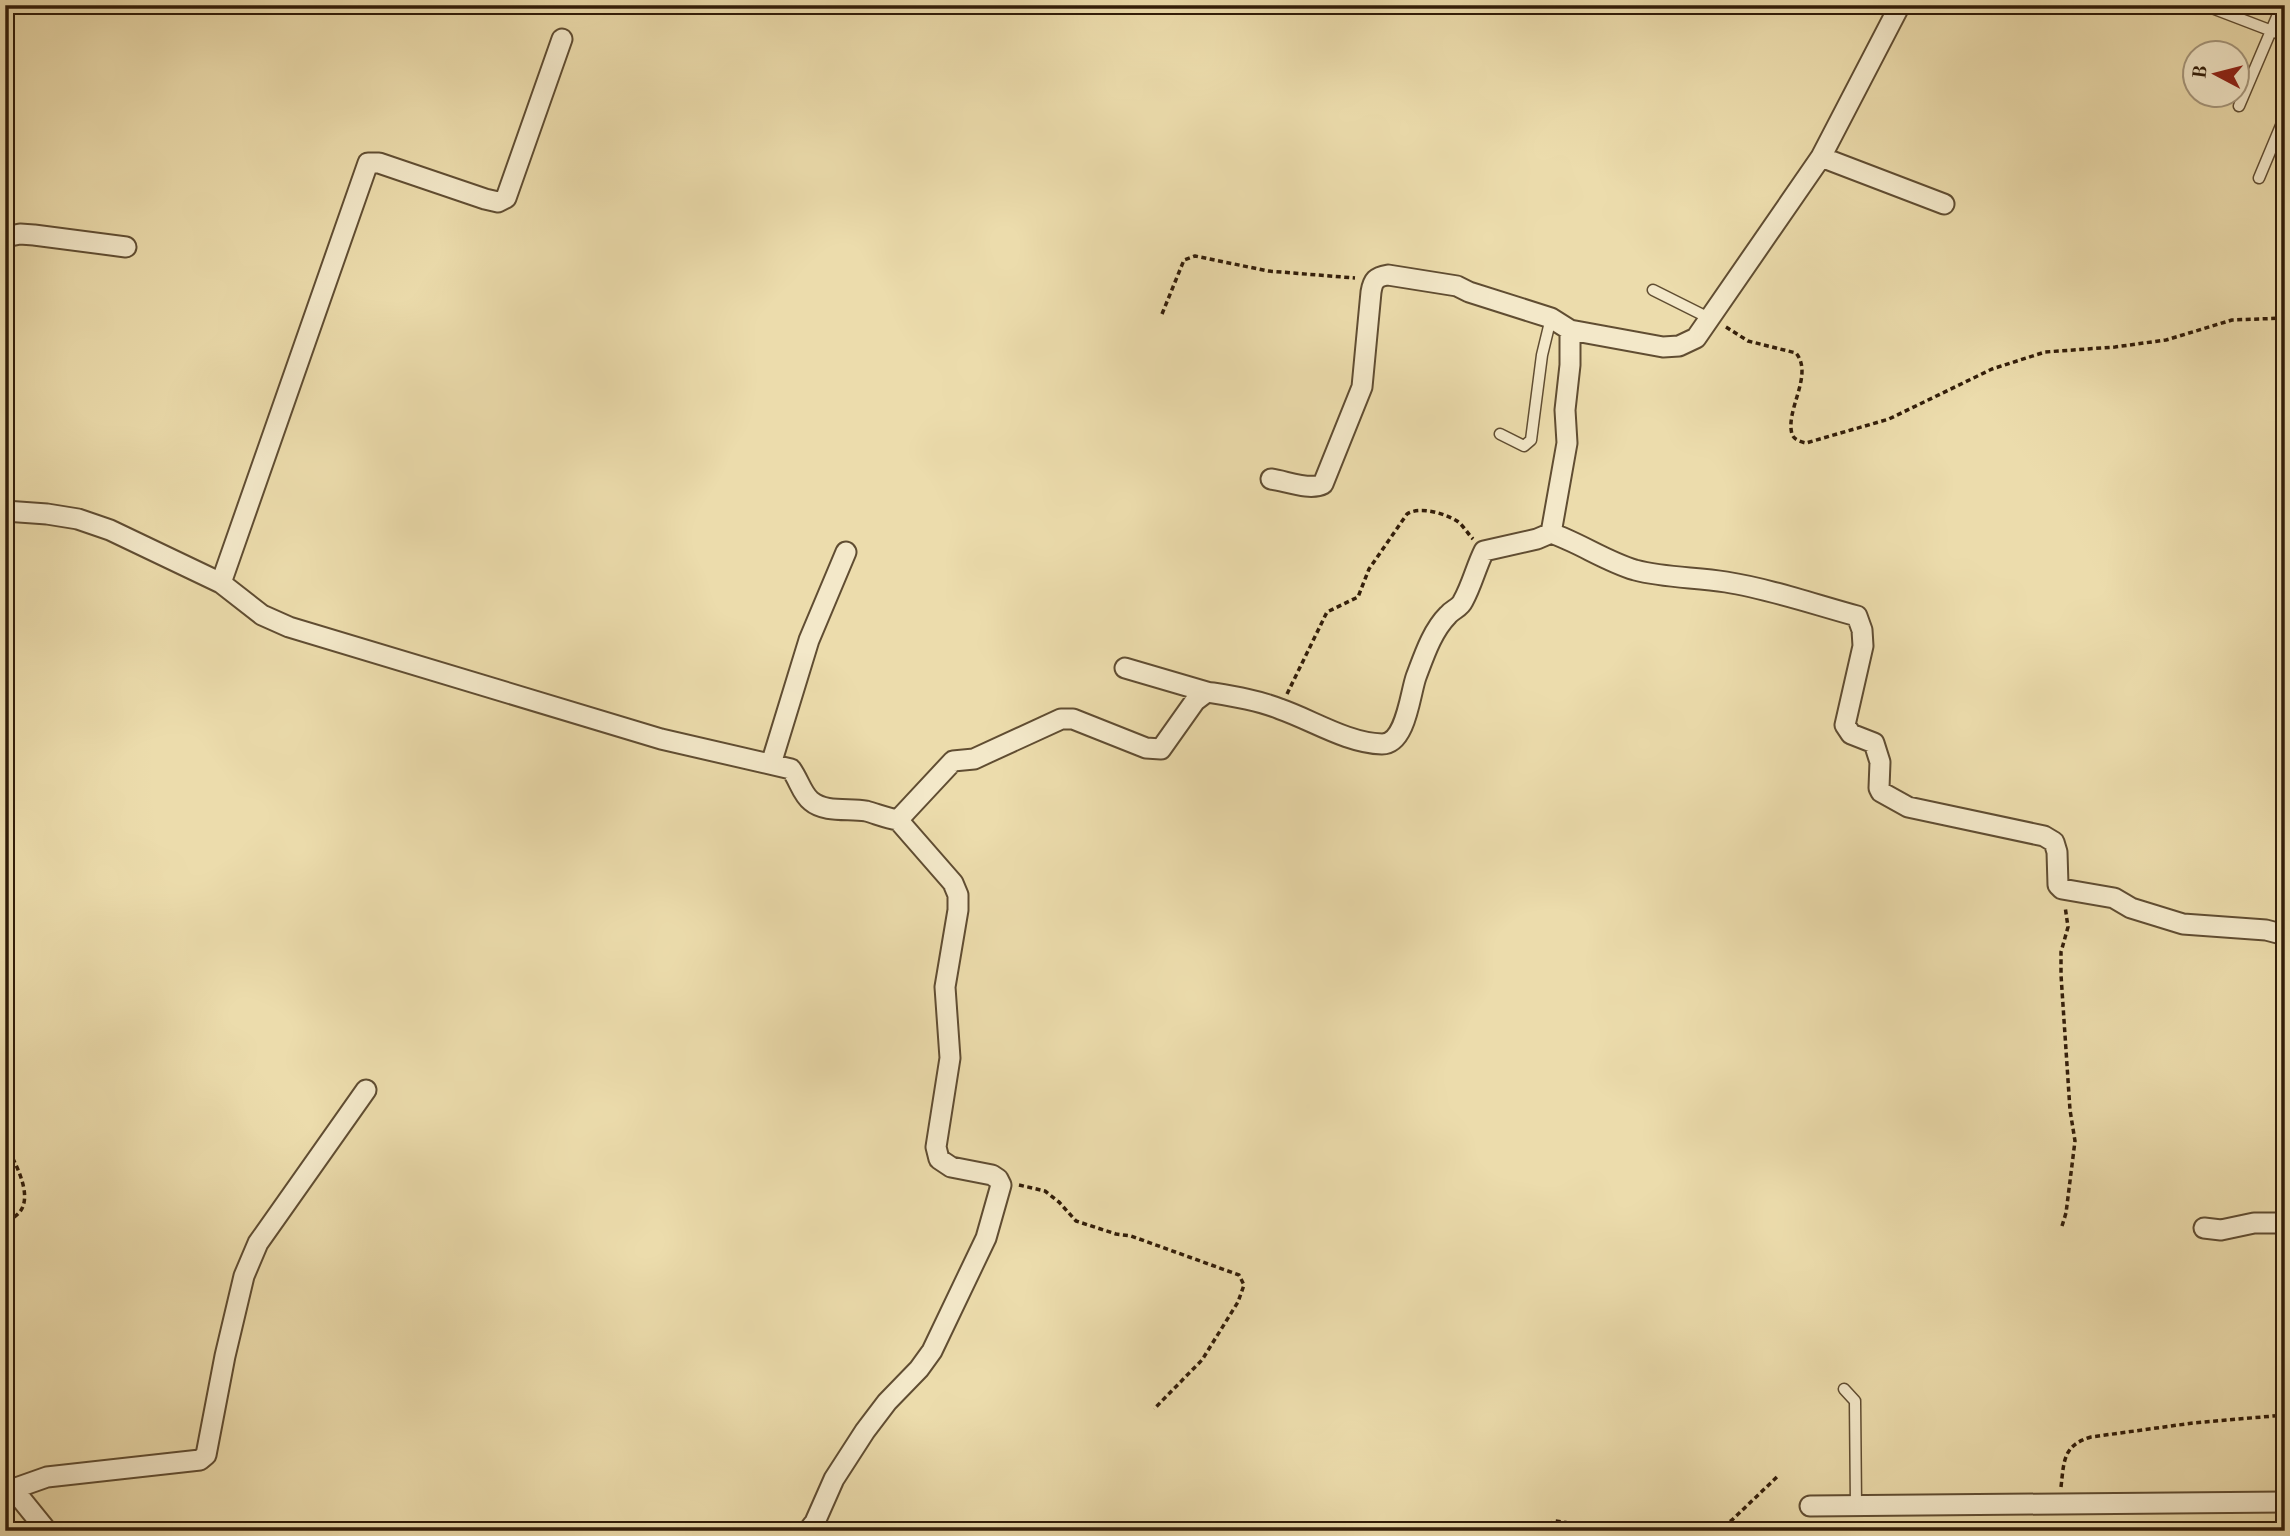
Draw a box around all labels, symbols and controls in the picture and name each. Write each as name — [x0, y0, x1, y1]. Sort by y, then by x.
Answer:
north arrow — [2182, 38, 2252, 108]
text: B — [2191, 64, 2212, 80]

